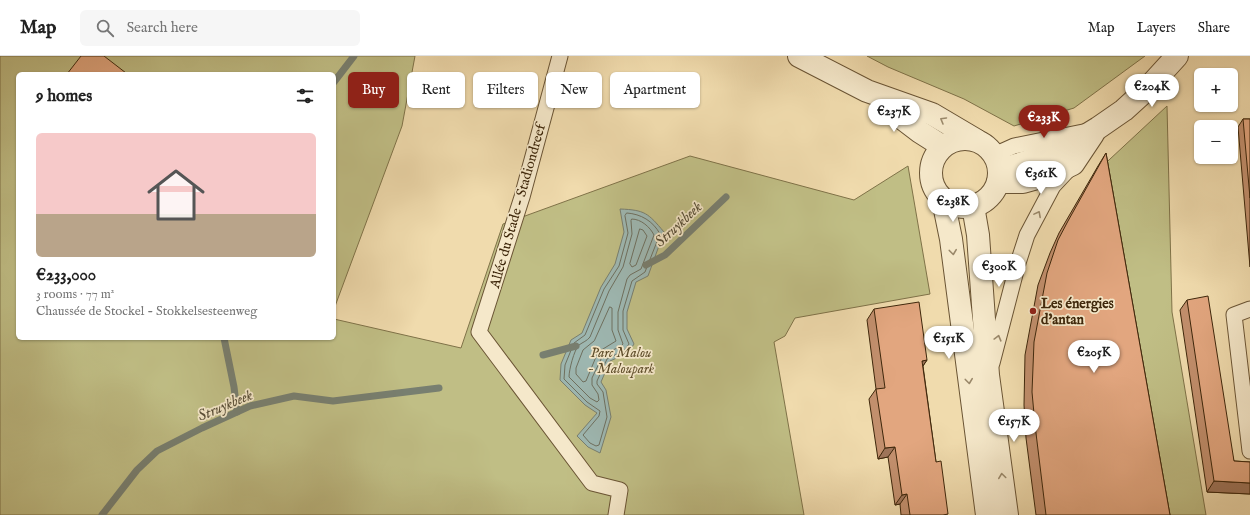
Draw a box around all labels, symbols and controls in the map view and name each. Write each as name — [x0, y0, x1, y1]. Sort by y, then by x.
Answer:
search box — [80, 10, 360, 46]
text: Map — [20, 16, 56, 40]
icon: search — [94, 17, 116, 39]
text: Search here — [126, 18, 198, 37]
text: Map — [1088, 19, 1115, 37]
text: Layers — [1137, 19, 1176, 37]
text: Share — [1198, 19, 1230, 37]
map controls — [1194, 68, 1238, 164]
button: + — [1194, 68, 1238, 112]
chip: Buy — [348, 72, 399, 108]
chip: Rent — [407, 72, 465, 108]
chip: Filters — [473, 72, 538, 108]
chip: New — [546, 72, 602, 108]
chip: Apartment — [610, 72, 700, 108]
pin: €204K — [1124, 74, 1180, 108]
text: €204K — [1134, 78, 1170, 95]
icon: filters — [294, 85, 316, 107]
text: 9 homes — [36, 86, 92, 107]
pin: €237K — [866, 99, 922, 133]
text: €237K — [877, 103, 911, 120]
pin: €233K — [1016, 105, 1072, 139]
text: €233K — [1028, 109, 1060, 126]
one-way arrow — [940, 117, 947, 124]
street label: Allée du Stade - Stadiondreef — [486, 119, 551, 291]
button: − — [1194, 120, 1238, 164]
icon: home — [140, 159, 212, 231]
pin: €361K — [1013, 161, 1069, 195]
text: €361K — [1025, 165, 1057, 182]
pin: €238K — [925, 189, 981, 223]
text: €238K — [936, 193, 970, 210]
water label: Struykbeek — [651, 198, 706, 251]
one-way arrow — [1033, 211, 1041, 218]
one-way arrow — [948, 249, 957, 255]
pin: €300K — [971, 254, 1027, 288]
text: €300K — [982, 258, 1016, 275]
text: €233,000 — [36, 265, 96, 286]
text: 3 rooms · 77 m² — [36, 286, 114, 303]
place label: Les énergies d'antan — [1041, 295, 1114, 329]
text: Chaussée de Stockel - Stokkelsesteenweg — [36, 303, 257, 320]
marker: Les énergies d'antan — [1028, 306, 1038, 316]
pin: €151K — [921, 326, 977, 360]
text: €151K — [933, 330, 965, 347]
one-way arrow — [994, 334, 1002, 341]
pin: €205K — [1066, 340, 1122, 374]
park label: Parc Malou - Maloupark — [588, 344, 655, 378]
text: €205K — [1077, 344, 1111, 361]
one-way arrow — [964, 378, 973, 384]
water label: Struykbeek — [195, 385, 256, 426]
pin: €157K — [986, 409, 1042, 443]
text: €157K — [998, 413, 1030, 430]
one-way arrow — [998, 473, 1007, 479]

